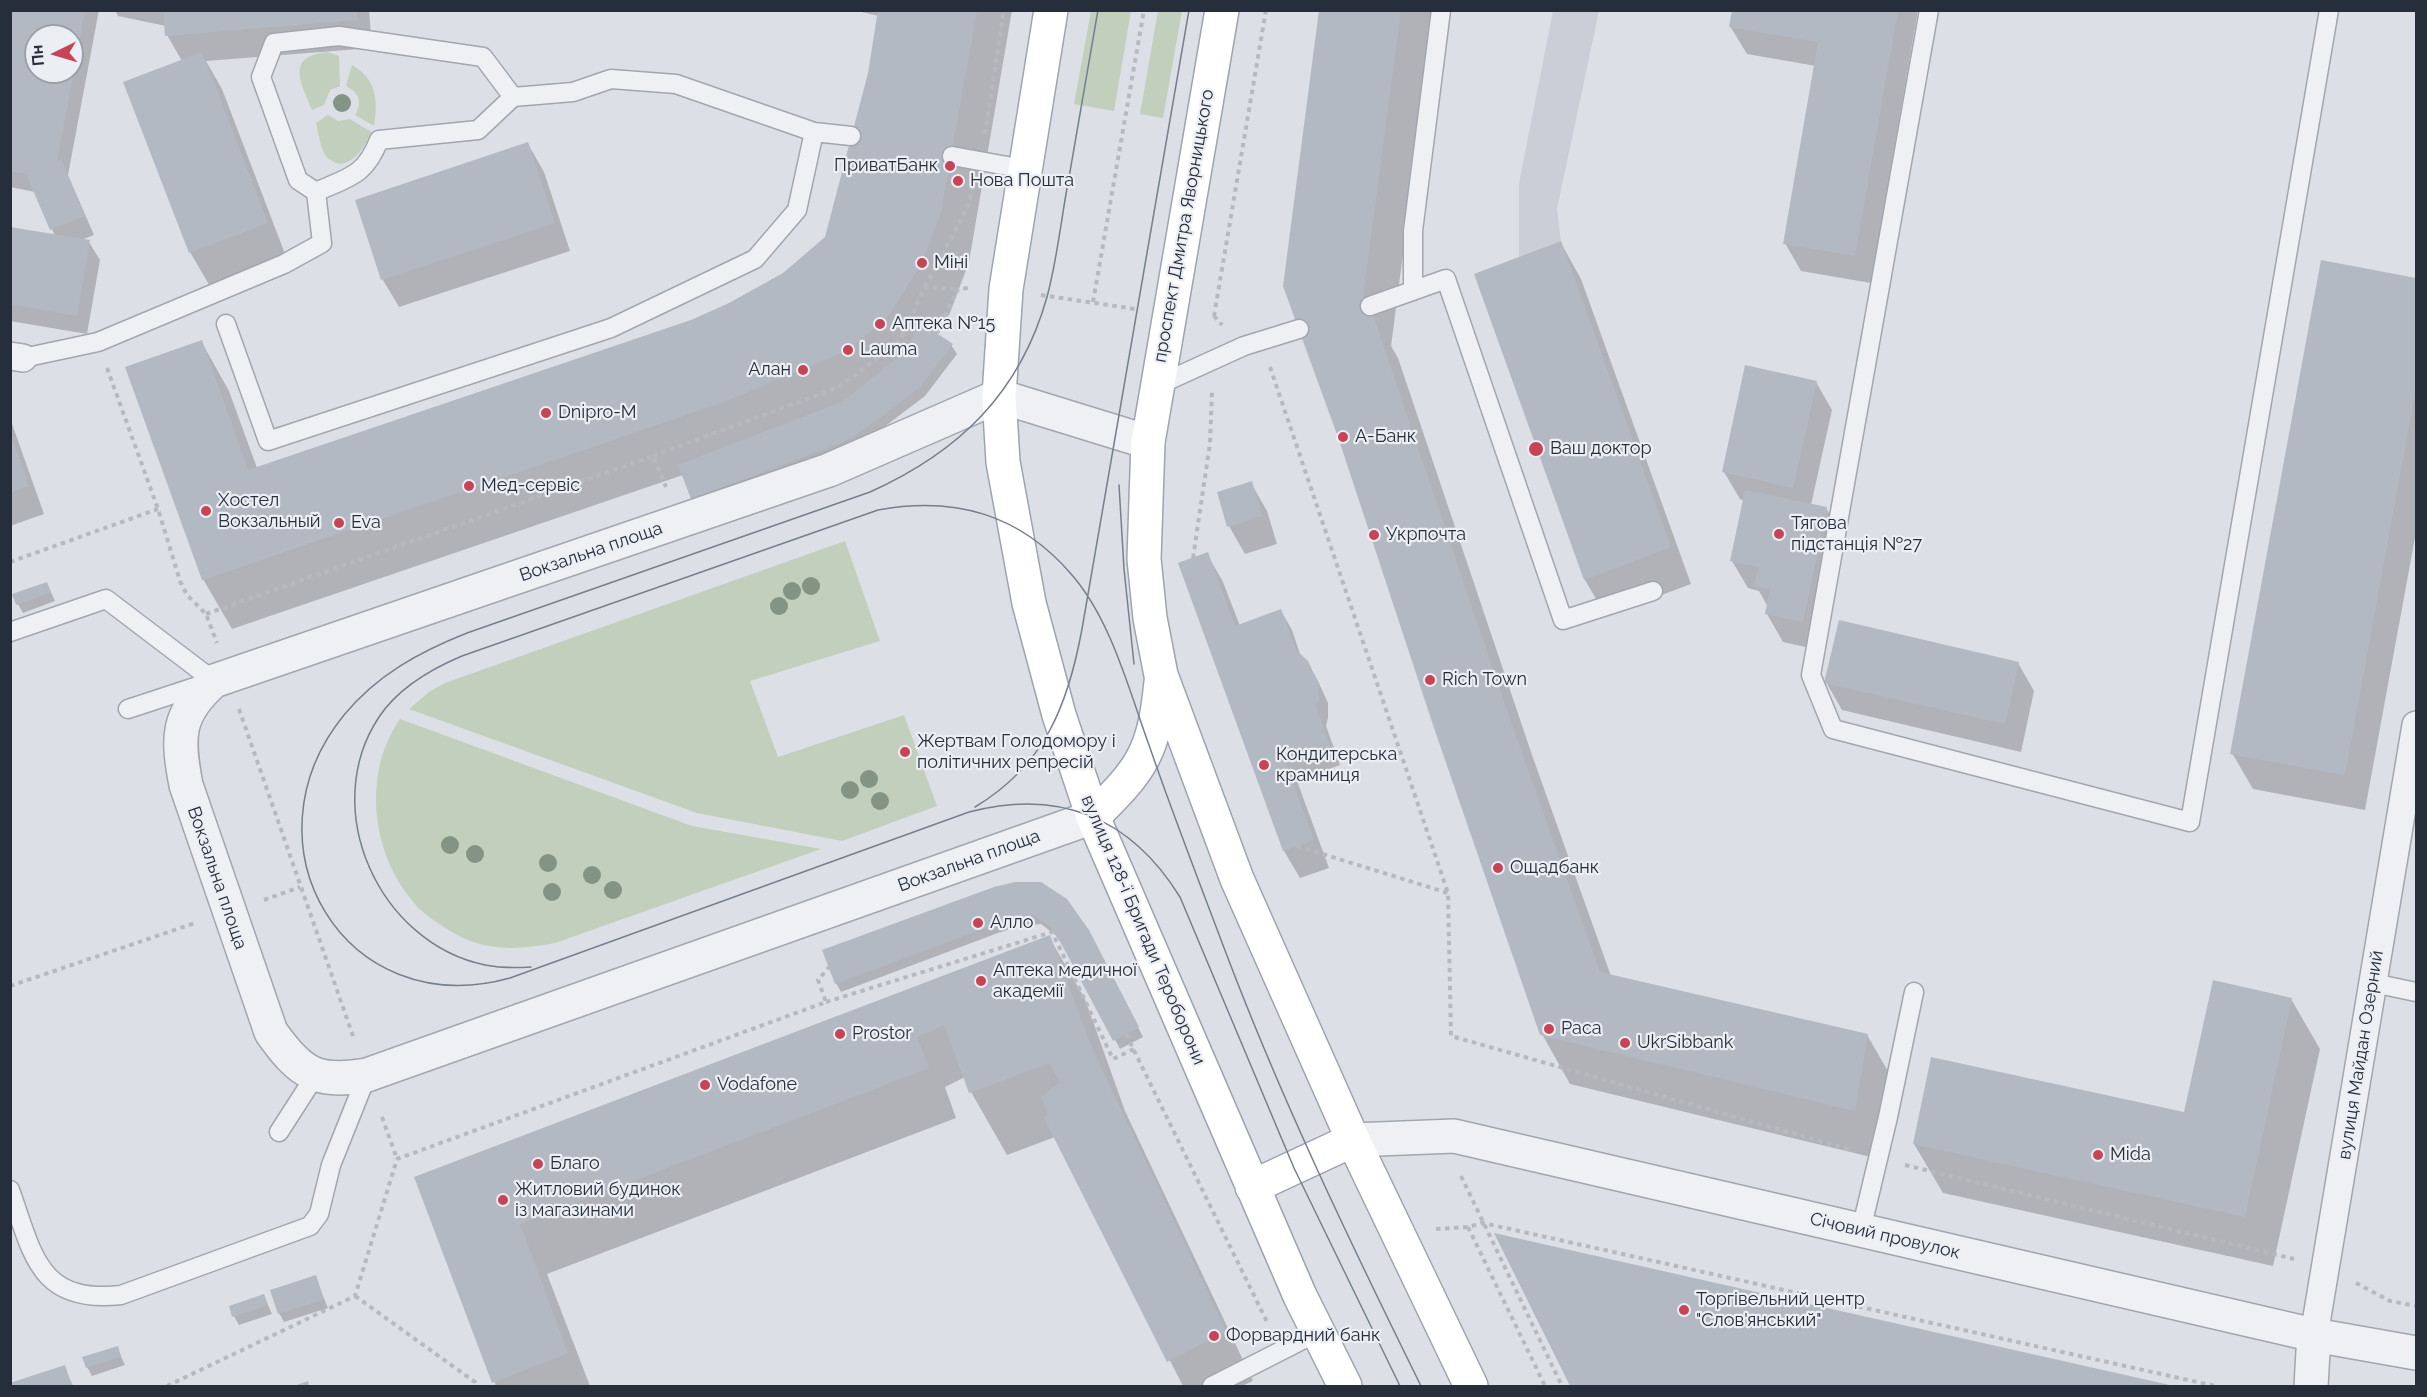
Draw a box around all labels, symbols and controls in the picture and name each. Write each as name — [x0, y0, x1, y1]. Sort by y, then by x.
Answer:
north arrow — [24, 24, 84, 84]
text: Пн — [27, 44, 48, 67]
street label: проспект Дмитра Яворницького — [1149, 88, 1219, 364]
place label: ПриватБанк — [834, 155, 938, 177]
marker: ПриватБанк — [943, 159, 957, 173]
place label: Нова Пошта — [970, 170, 1074, 192]
marker: Нова Пошта — [951, 174, 965, 188]
place label: Міні — [934, 252, 968, 274]
marker: Міні — [915, 256, 929, 270]
place label: Аптека №15 — [892, 313, 995, 335]
marker: Аптека №15 — [873, 317, 887, 331]
place label: Lauma — [860, 339, 917, 361]
marker: Lauma — [841, 343, 855, 357]
place label: Алан — [748, 359, 791, 381]
marker: Алан — [796, 363, 810, 377]
place label: Dnipro-M — [558, 402, 637, 424]
marker: Dnipro-M — [539, 406, 553, 420]
place label: А-Банк — [1355, 426, 1416, 448]
marker: А-Банк — [1336, 430, 1350, 444]
place label: Ваш доктор — [1550, 438, 1652, 460]
marker: Ваш доктор — [1527, 440, 1545, 458]
place label: Мед-сервіс — [481, 475, 580, 497]
marker: Мед-сервіс — [462, 479, 476, 493]
place label: Хостел Вокзальный — [218, 490, 321, 532]
marker: Хостел Вокзальный — [199, 504, 213, 518]
place label: Eva — [351, 512, 381, 534]
place label: Тягова пiдстанцiя №27 — [1791, 513, 1922, 556]
marker: Eva — [332, 516, 346, 530]
street label: Вокзальна площа — [517, 517, 665, 587]
place label: Укрпочта — [1386, 524, 1466, 546]
marker: Тягова пiдстанцiя №27 — [1772, 527, 1786, 541]
marker: Укрпочта — [1367, 528, 1381, 542]
place label: Rich Town — [1442, 669, 1527, 691]
marker: Rich Town — [1423, 673, 1437, 687]
place label: Жертвам Голодомору і політичних репресій — [917, 731, 1116, 774]
place label: Кондитерська крамниця — [1276, 744, 1397, 786]
marker: Жертвам Голодомору і політичних репресій — [898, 745, 912, 759]
marker: Кондитерська крамниця — [1257, 758, 1271, 772]
street label: вулиця 128-ї Бригади Тероборони — [1076, 792, 1210, 1068]
street label: Вокзальна площа — [182, 804, 252, 952]
street label: Вокзальна площа — [895, 825, 1043, 897]
place label: Ощадбанк — [1510, 857, 1599, 879]
marker: Ощадбанк — [1491, 861, 1505, 875]
place label: Алло — [990, 912, 1033, 934]
marker: Алло — [971, 916, 985, 930]
street label: вулиця Майдан Озерний — [2334, 949, 2388, 1161]
place label: Аптека медичної академії — [993, 960, 1137, 1002]
marker: Аптека медичної академії — [974, 974, 988, 988]
place label: Раса — [1561, 1018, 1602, 1040]
marker: Раса — [1542, 1022, 1556, 1036]
place label: Prostor — [852, 1023, 912, 1045]
marker: Prostor — [833, 1027, 847, 1041]
place label: UkrSibbank — [1637, 1032, 1733, 1054]
marker: UkrSibbank — [1618, 1036, 1632, 1050]
place label: Vodafone — [717, 1074, 797, 1096]
marker: Vodafone — [698, 1078, 712, 1092]
place label: Mida — [2110, 1144, 2151, 1166]
marker: Mida — [2091, 1148, 2105, 1162]
place label: Благо — [550, 1153, 600, 1175]
marker: Благо — [531, 1157, 545, 1171]
place label: Житловий будинок із магазинами — [515, 1179, 681, 1222]
marker: Житловий будинок із магазинами — [496, 1193, 510, 1207]
street label: Січовий провулок — [1808, 1208, 1962, 1264]
place label: Торгівельний центр "Слов'янський" — [1696, 1289, 1865, 1332]
marker: Торгівельний центр "Слов'янський" — [1677, 1303, 1691, 1317]
place label: Форвардний банк — [1226, 1325, 1380, 1347]
marker: Форвардний банк — [1207, 1329, 1221, 1343]

